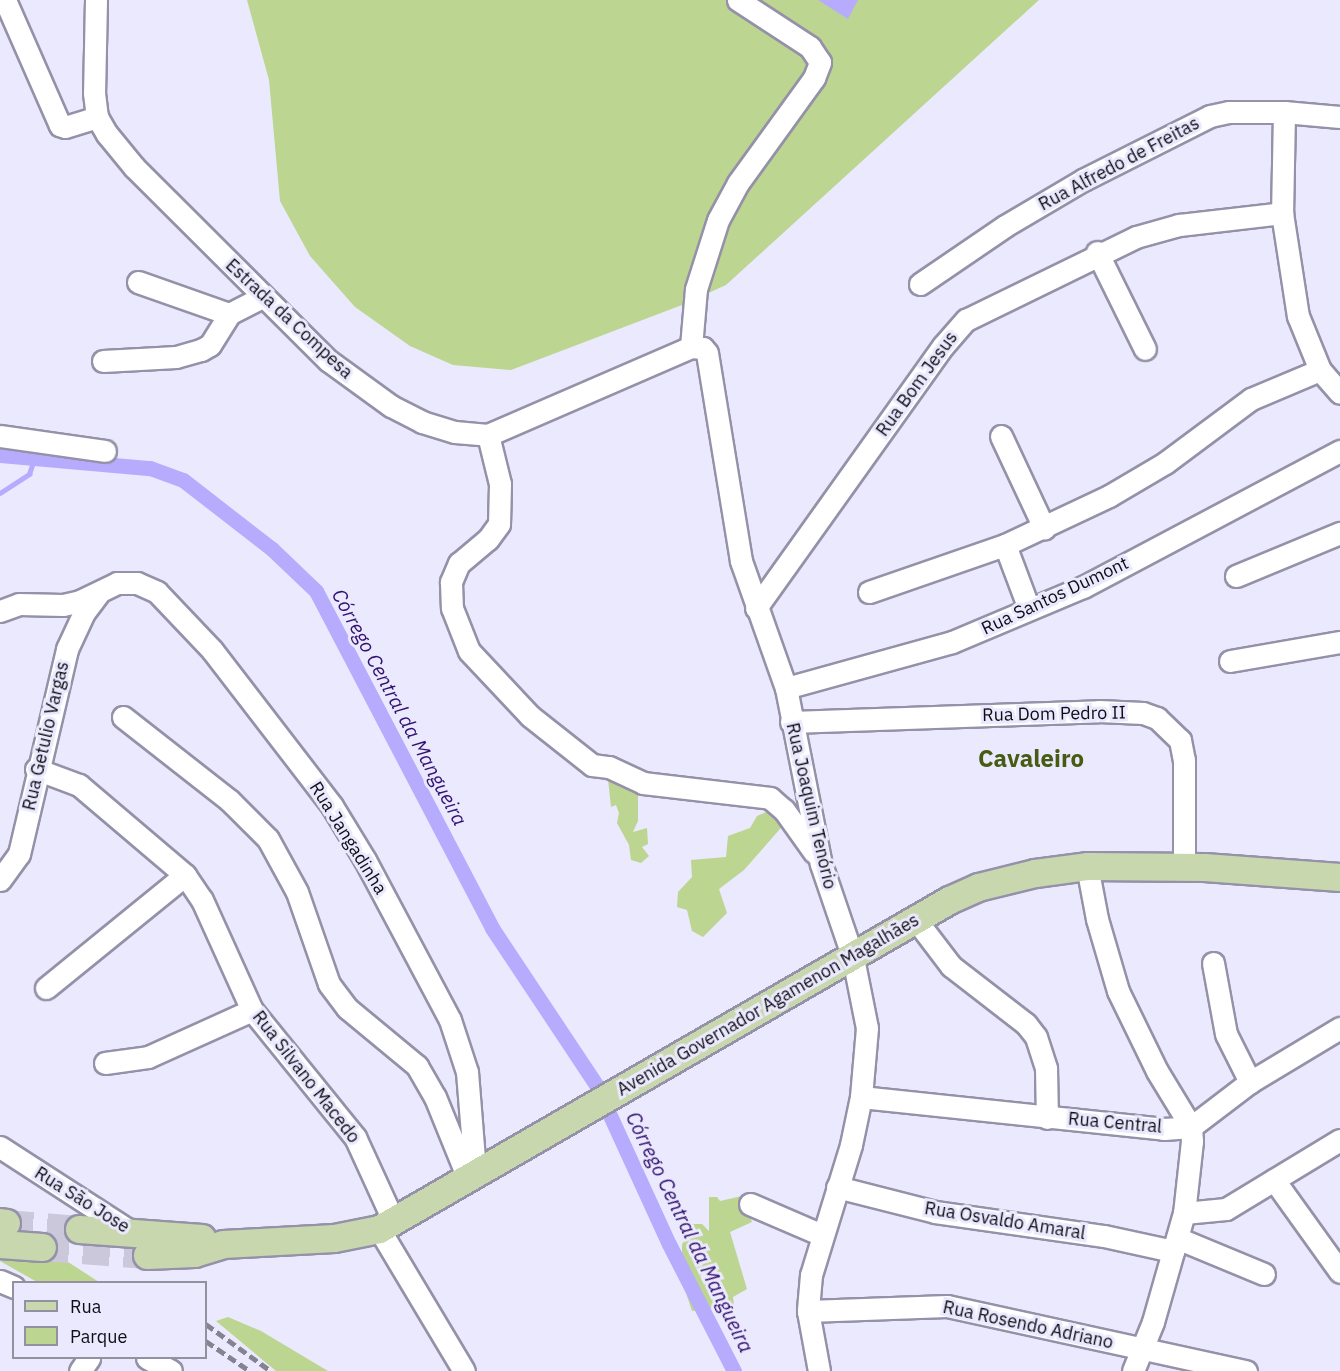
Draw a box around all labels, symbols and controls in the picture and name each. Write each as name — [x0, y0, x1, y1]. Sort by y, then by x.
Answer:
street label: Rua Alfredo de Freitas — [1035, 112, 1203, 216]
street label: Estrada da Compesa — [221, 255, 357, 383]
street label: Rua Bom Jesus — [872, 327, 962, 441]
street label: Rua Santos Dumont — [978, 552, 1132, 640]
water label: Córrego Central da Mangueira — [327, 585, 473, 829]
street label: Rua Getulio Vargas — [18, 659, 74, 813]
street label: Rua Dom Pedro II — [982, 702, 1126, 726]
street label: Rua Joaquim Tenório — [781, 721, 841, 891]
district label: Cavaleiro — [978, 745, 1084, 773]
street label: Rua Jangadinha — [305, 778, 391, 898]
street label: Avenida Governador Agamenon Magalhães — [613, 909, 923, 1101]
street label: Rua Silvano Macedo — [248, 1007, 364, 1147]
water label: Córrego Central da Mangueira — [621, 1108, 759, 1356]
street label: Rua Central — [1067, 1108, 1163, 1138]
street label: Rua São Jose — [31, 1162, 133, 1238]
street label: Rua Osvaldo Amaral — [923, 1198, 1087, 1244]
legend — [12, 1281, 207, 1359]
text: Rua — [70, 1295, 101, 1318]
street label: Rua Rosendo Adriano — [941, 1296, 1115, 1354]
text: Parque — [70, 1325, 127, 1348]

